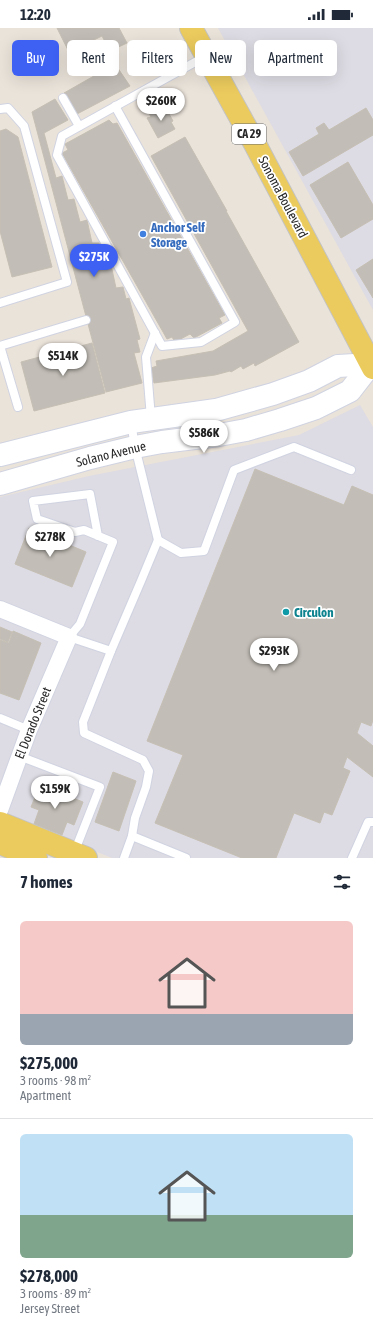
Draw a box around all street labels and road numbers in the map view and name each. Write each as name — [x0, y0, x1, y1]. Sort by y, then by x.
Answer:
road number: CA 29 — [232, 124, 266, 144]
street label: Sonoma Boulevard — [255, 154, 311, 240]
street label: Solano Avenue — [75, 438, 147, 470]
street label: El Dorado Street — [12, 685, 54, 761]

